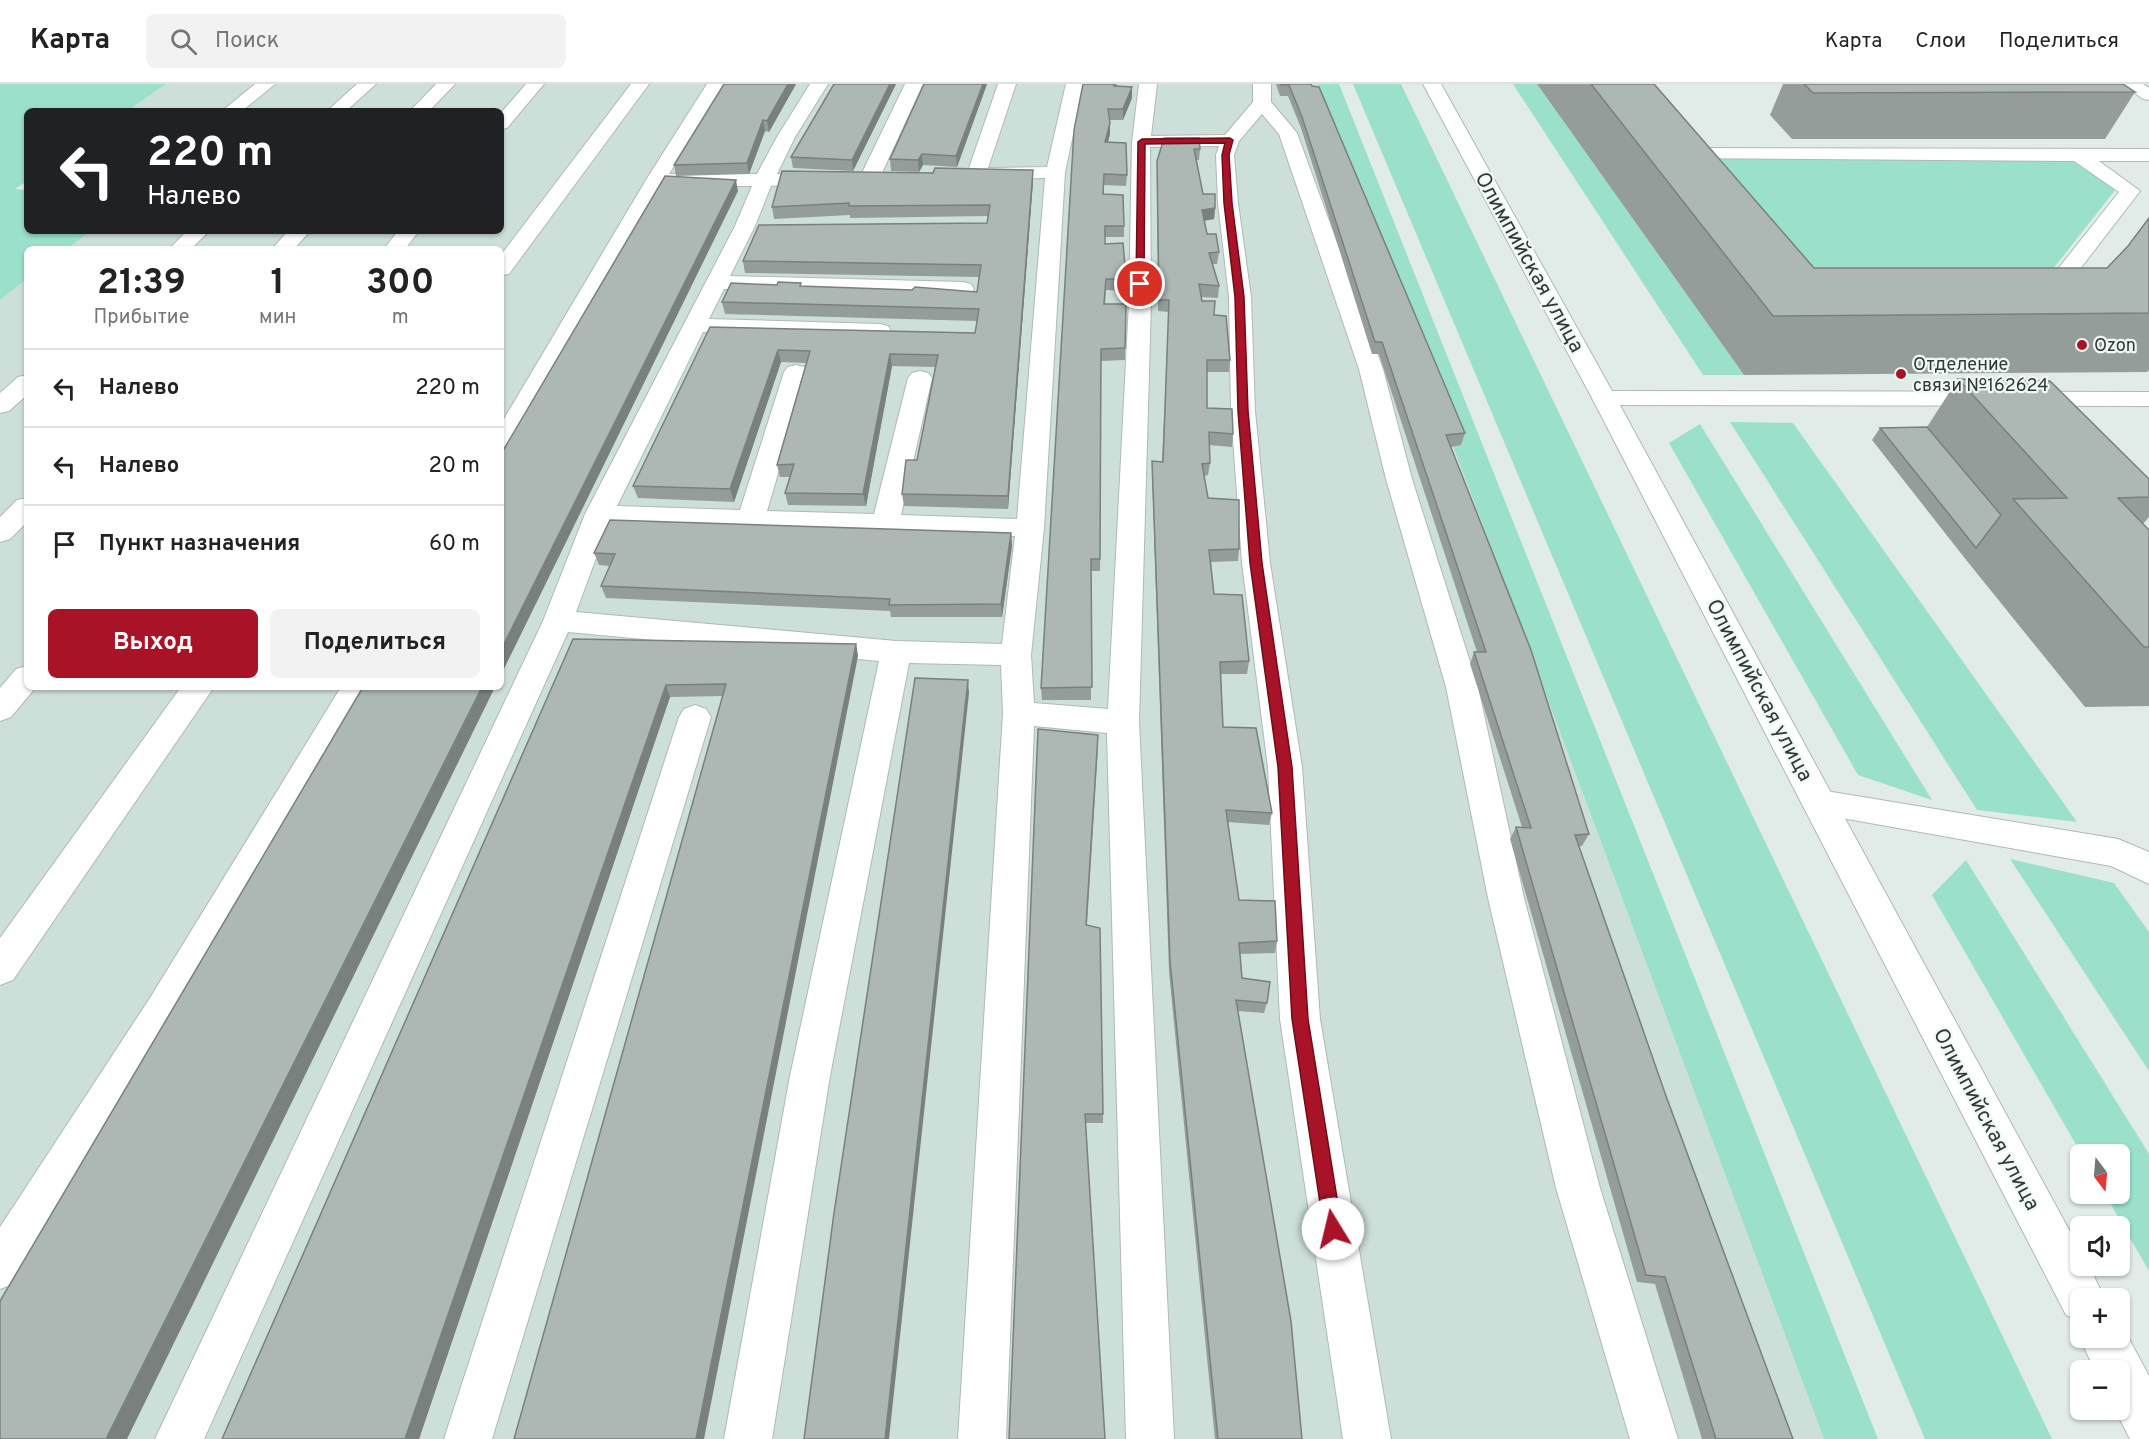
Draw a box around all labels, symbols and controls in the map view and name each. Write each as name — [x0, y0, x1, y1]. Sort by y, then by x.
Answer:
search box — [146, 14, 566, 68]
text: Карта — [30, 23, 110, 59]
icon: search — [167, 25, 200, 58]
text: Поиск — [215, 28, 279, 55]
text: Карта — [1825, 28, 1882, 55]
text: Слои — [1915, 28, 1966, 55]
text: Поделиться — [1999, 28, 2119, 55]
text: 220 m — [147, 128, 273, 181]
icon: left — [48, 132, 126, 210]
street label: Олимпийская улица — [1468, 168, 1590, 358]
text: Налево — [147, 180, 241, 214]
pin — [1114, 258, 1165, 309]
text: 21:39 — [97, 261, 186, 307]
text: 1 — [270, 261, 285, 307]
text: 300 — [366, 261, 434, 307]
icon: arrive — [1123, 267, 1156, 300]
text: Прибытие — [94, 305, 189, 331]
text: мин — [259, 305, 296, 331]
text: m — [392, 305, 409, 331]
place label: Ozon — [2094, 335, 2136, 358]
marker: Ozon — [2075, 338, 2089, 352]
place label: Отделение связи №162624 — [1913, 354, 2049, 398]
marker: Отделение связи №162624 — [1894, 367, 1908, 381]
icon: left — [48, 372, 81, 405]
text: Налево — [99, 375, 179, 402]
text: 220 m — [415, 375, 480, 402]
icon: left — [48, 450, 81, 483]
text: Налево — [99, 453, 179, 480]
text: 20 m — [429, 453, 480, 480]
icon: arrive — [48, 528, 81, 561]
text: Пункт назначения — [99, 531, 300, 558]
text: 60 m — [429, 531, 480, 558]
street label: Олимпийская улица — [1699, 595, 1818, 786]
button: Выход — [48, 609, 258, 678]
button: Поделиться — [270, 609, 480, 678]
street label: Олимпийская улица — [1926, 1024, 2045, 1215]
north arrow — [2070, 1144, 2130, 1204]
map controls — [2070, 1144, 2130, 1420]
position arrow — [1301, 1197, 1365, 1261]
button: sound — [2070, 1216, 2130, 1276]
button: + — [2070, 1288, 2130, 1348]
button: − — [2070, 1360, 2130, 1420]

